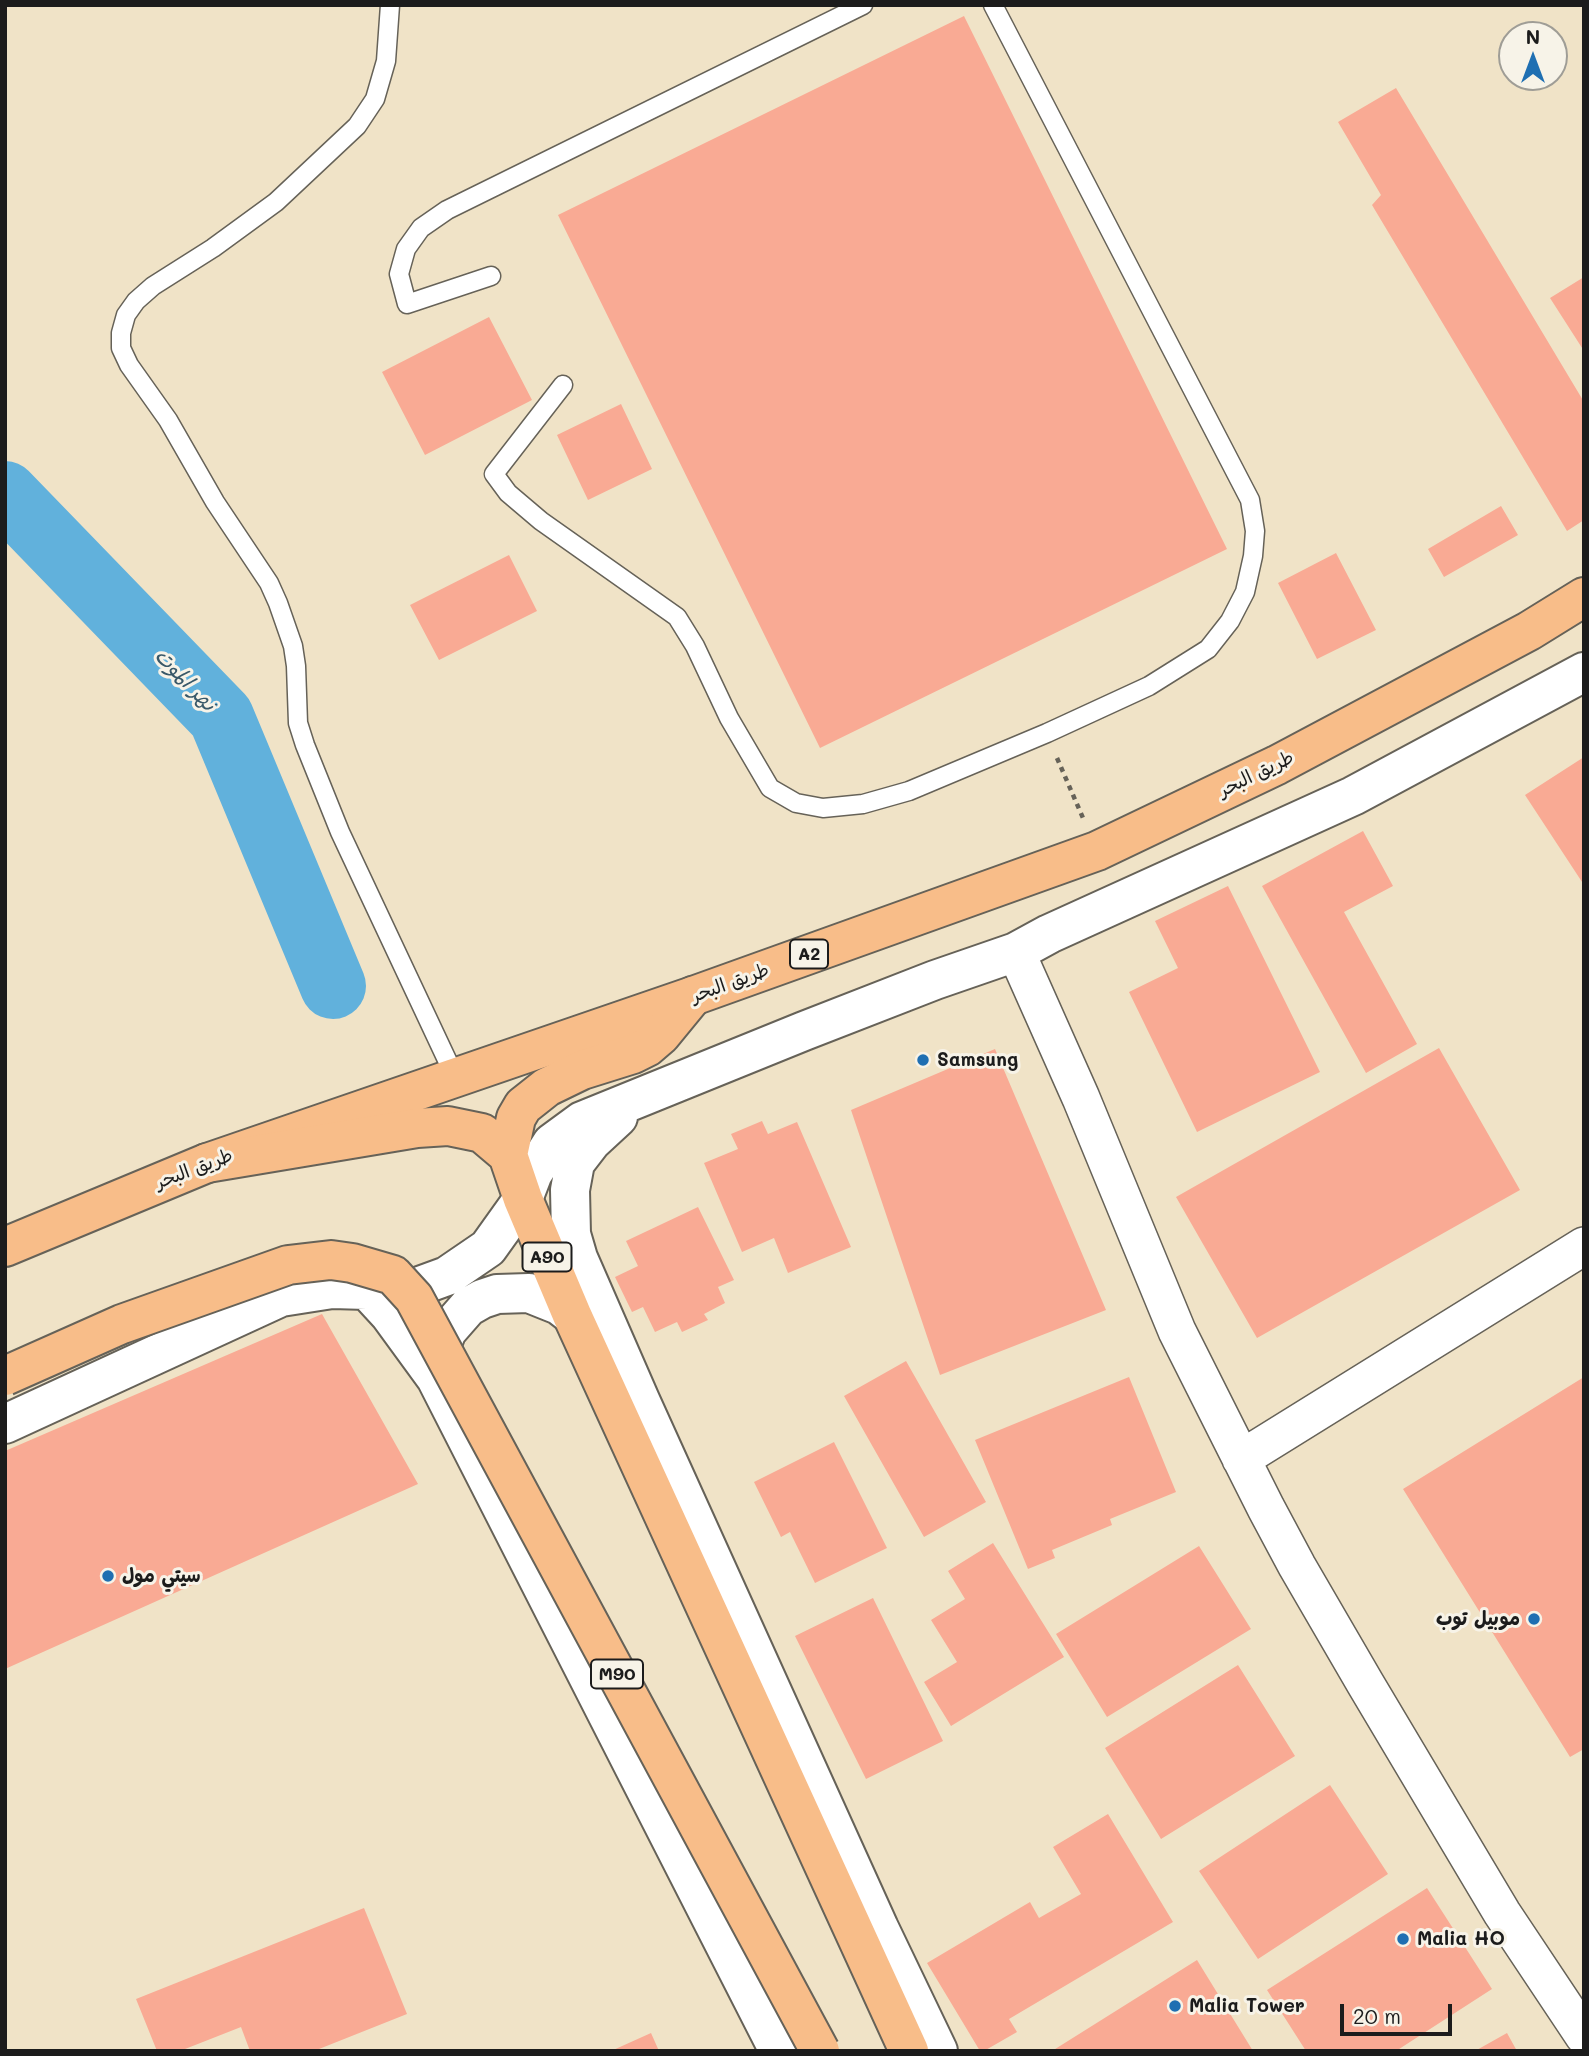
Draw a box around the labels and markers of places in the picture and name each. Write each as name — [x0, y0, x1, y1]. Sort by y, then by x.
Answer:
place label: Samsung — [937, 1049, 1018, 1071]
marker: Samsung — [915, 1052, 931, 1068]
place label: سيتي مول — [122, 1565, 201, 1587]
marker: سيتي مول — [100, 1568, 116, 1584]
place label: موبيل توب — [1436, 1608, 1520, 1630]
marker: موبيل توب — [1526, 1611, 1542, 1627]
place label: Malia HO — [1417, 1928, 1505, 1950]
marker: Malia HO — [1395, 1931, 1411, 1947]
place label: Malia Tower — [1189, 1995, 1305, 2017]
marker: Malia Tower — [1167, 1998, 1183, 2014]

